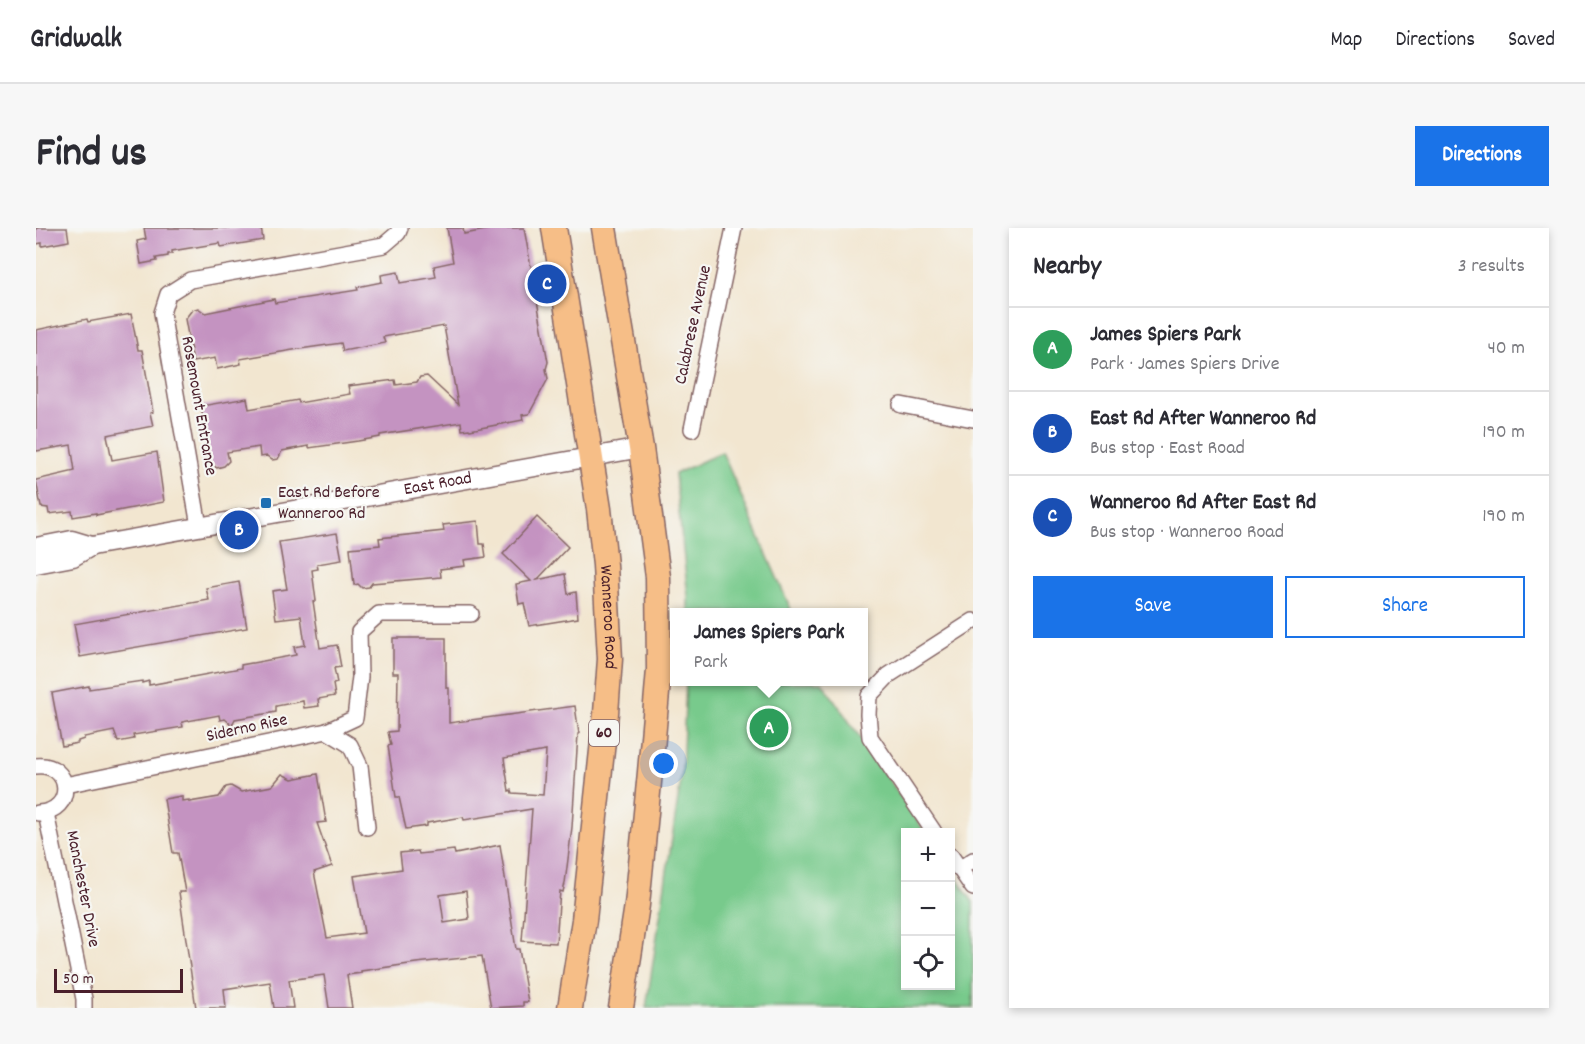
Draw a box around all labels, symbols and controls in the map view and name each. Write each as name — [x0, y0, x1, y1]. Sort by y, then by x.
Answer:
text: Gridwalk — [30, 21, 122, 61]
text: Map — [1331, 26, 1362, 56]
text: Directions — [1395, 26, 1475, 56]
text: Saved — [1508, 26, 1555, 56]
text: Find us — [36, 126, 147, 186]
button: Directions — [1415, 126, 1549, 186]
text: Nearby — [1033, 249, 1101, 286]
text: 3 results — [1458, 253, 1525, 281]
pin: C — [528, 262, 566, 306]
street label: Calabrese Avenue — [669, 263, 719, 387]
text: James Spiers Park — [1090, 320, 1241, 351]
street label: Rosemount Entrance — [173, 334, 223, 478]
text: A — [1047, 335, 1058, 363]
text: 40 m — [1487, 335, 1525, 363]
text: Park · James Spiers Drive — [1090, 351, 1279, 379]
text: East Rd After Wanneroo Rd — [1090, 404, 1316, 435]
text: B — [1048, 419, 1057, 447]
text: 190 m — [1482, 419, 1525, 447]
text: Bus stop · East Road — [1090, 435, 1245, 463]
street label: East Road — [402, 466, 474, 503]
place label: East Rd Before Wanneroo Rd — [278, 481, 380, 527]
text: Wanneroo Rd After East Rd — [1090, 488, 1316, 519]
marker: East Rd Before Wanneroo Rd — [259, 496, 273, 510]
text: C — [1048, 503, 1057, 531]
text: 190 m — [1482, 503, 1525, 531]
pin: B — [220, 508, 258, 552]
text: Bus stop · Wanneroo Road — [1090, 519, 1284, 547]
street label: Wanneroo Road — [593, 564, 623, 670]
button: Save — [1033, 576, 1273, 638]
button: Share — [1285, 576, 1525, 638]
popup — [670, 608, 868, 686]
text: James Spiers Park — [694, 618, 844, 649]
text: Park — [694, 649, 728, 677]
pin: A — [750, 706, 788, 750]
street label: Siderno Rise — [204, 708, 290, 750]
road number: 60 — [589, 720, 619, 746]
your location — [649, 749, 678, 778]
map controls — [901, 828, 955, 990]
button: + — [901, 828, 955, 882]
street label: Manchester Drive — [58, 829, 106, 950]
button: − — [901, 882, 955, 936]
button: locate — [901, 936, 955, 990]
scale bar — [54, 966, 183, 994]
text: 50 m — [63, 968, 94, 991]

